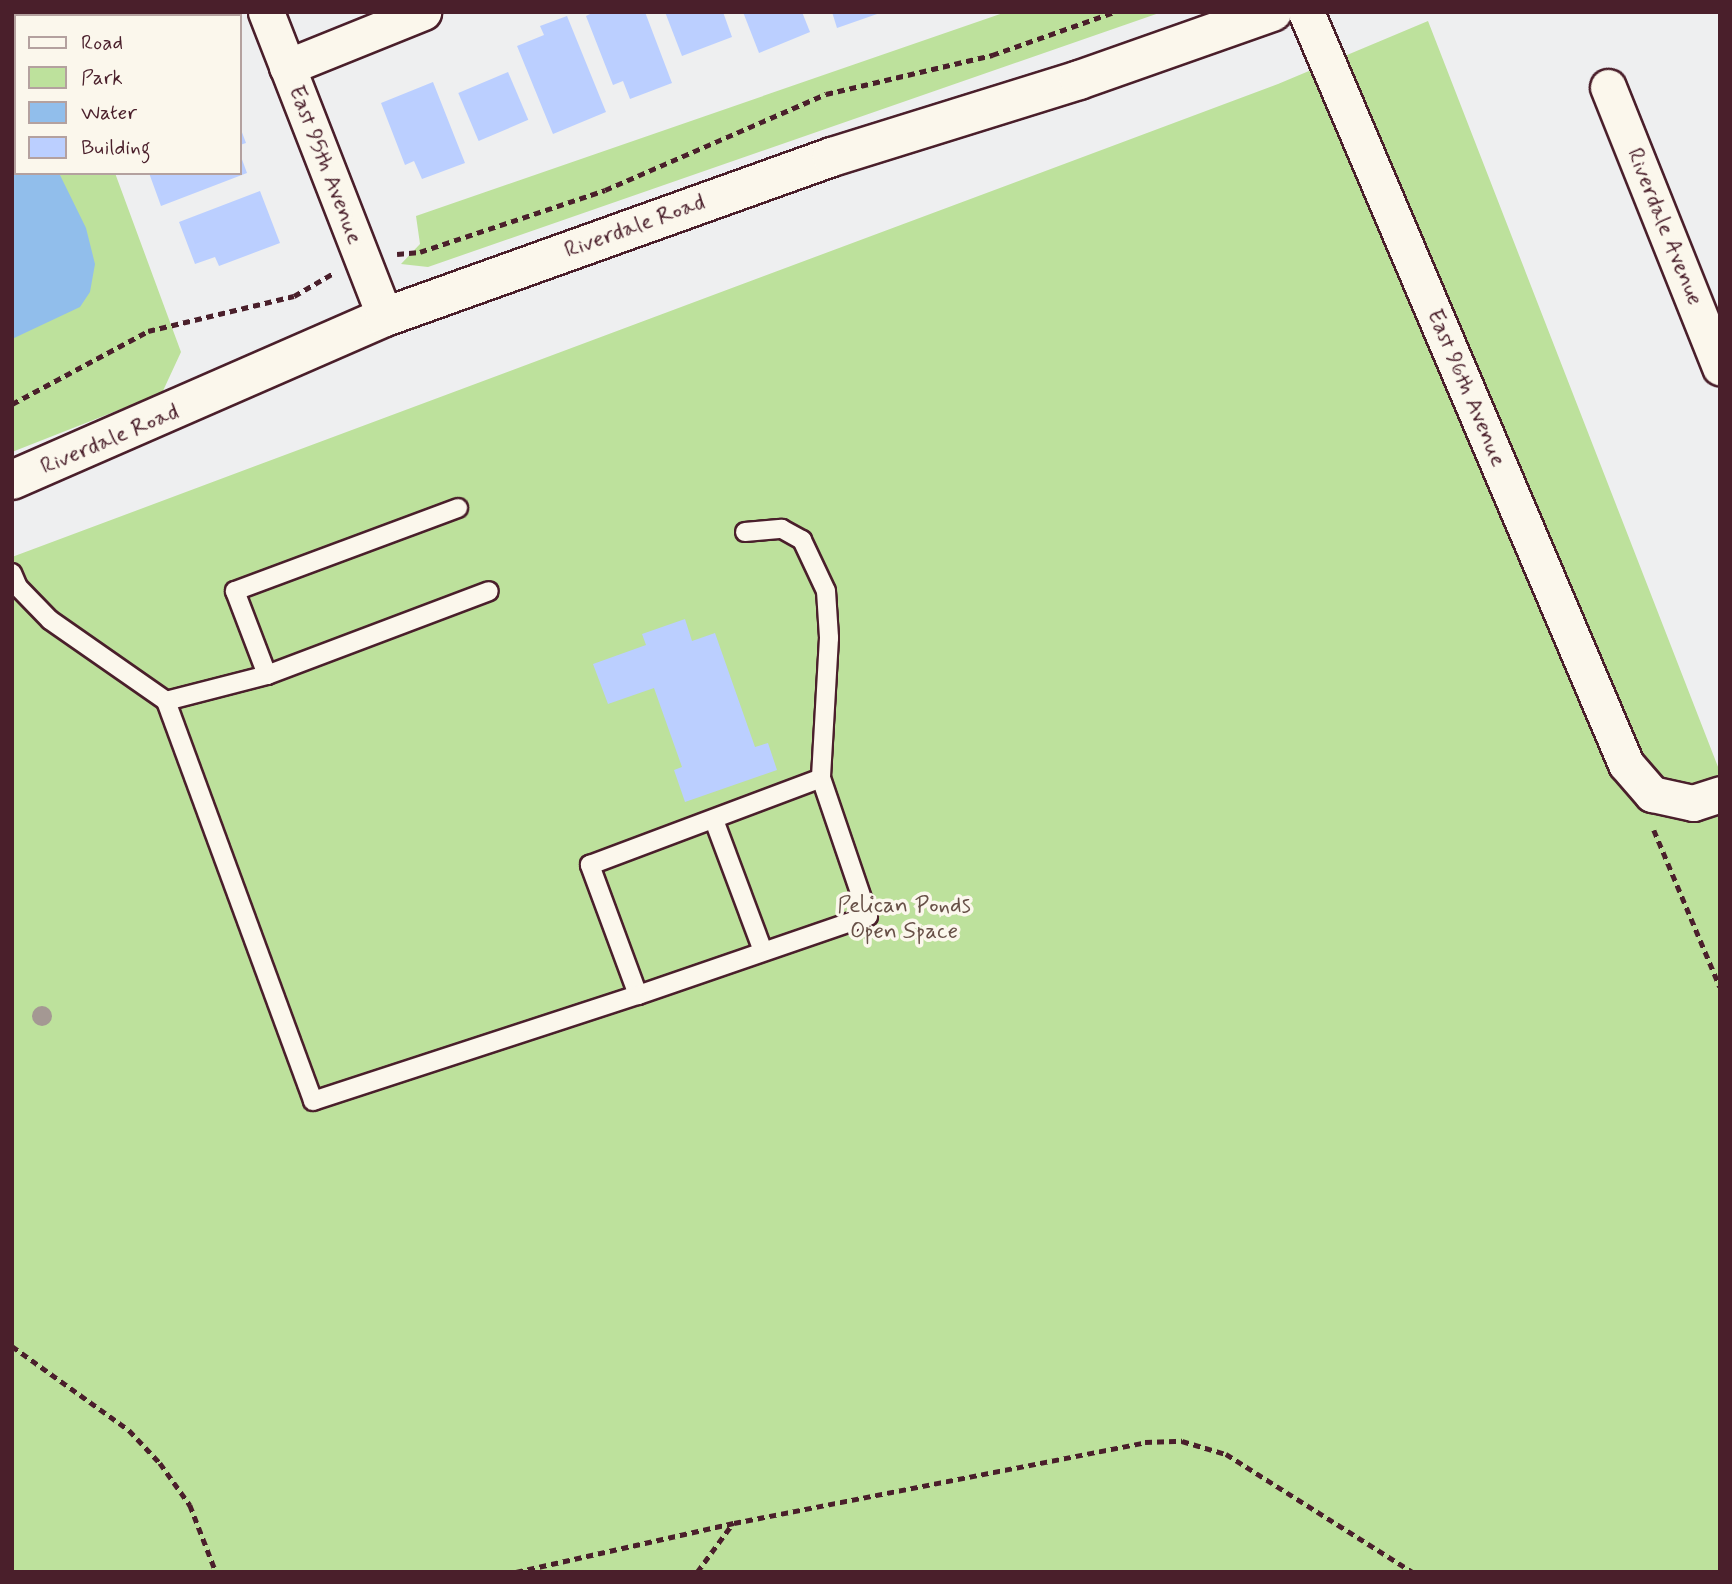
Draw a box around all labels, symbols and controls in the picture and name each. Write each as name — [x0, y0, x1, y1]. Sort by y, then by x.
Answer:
legend — [14, 14, 242, 175]
text: Road — [81, 29, 123, 57]
text: Park — [81, 64, 123, 92]
street label: East 95th Avenue — [282, 82, 368, 248]
text: Water — [81, 99, 137, 127]
text: Building — [81, 134, 151, 162]
street label: Riverdale Avenue — [1619, 143, 1709, 311]
street label: Riverdale Road — [563, 189, 707, 265]
street label: East 96th Avenue — [1420, 305, 1512, 471]
street label: Riverdale Road — [38, 399, 182, 481]
park label: Pelican Ponds Open Space — [838, 892, 970, 946]

